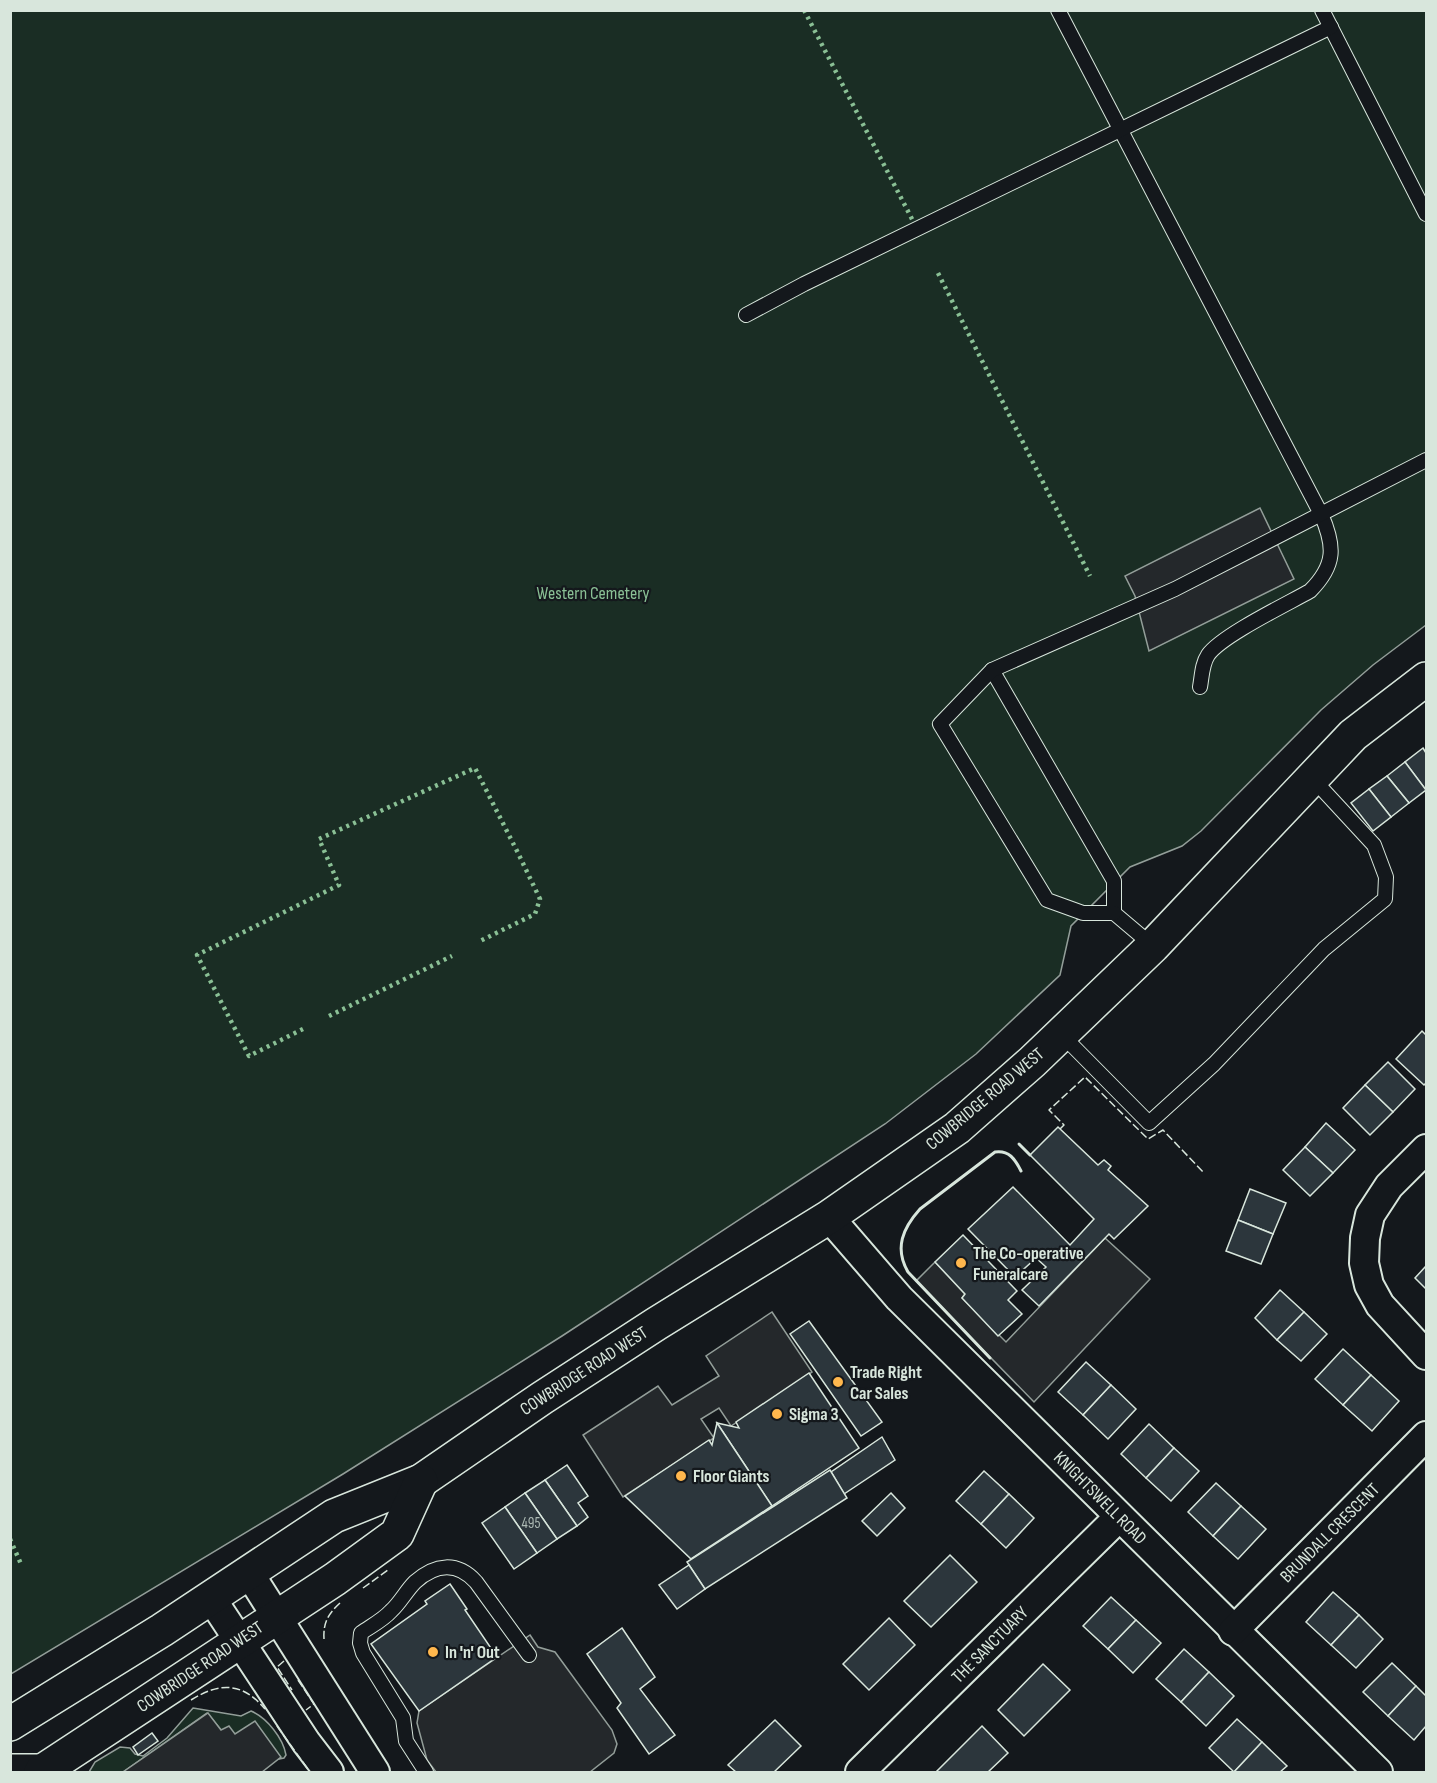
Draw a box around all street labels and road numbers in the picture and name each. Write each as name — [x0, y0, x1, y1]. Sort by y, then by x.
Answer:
street label: COWBRIDGE ROAD WEST — [922, 1044, 1048, 1154]
street label: COWBRIDGE ROAD WEST — [516, 1322, 652, 1420]
street label: KNIGHTSWELL ROAD — [1049, 1447, 1151, 1549]
street label: BRUNDALL CRESCENT — [1276, 1479, 1384, 1587]
street label: THE SANCTUARY — [947, 1602, 1033, 1688]
street label: COWBRIDGE ROAD WEST — [133, 1617, 267, 1717]

